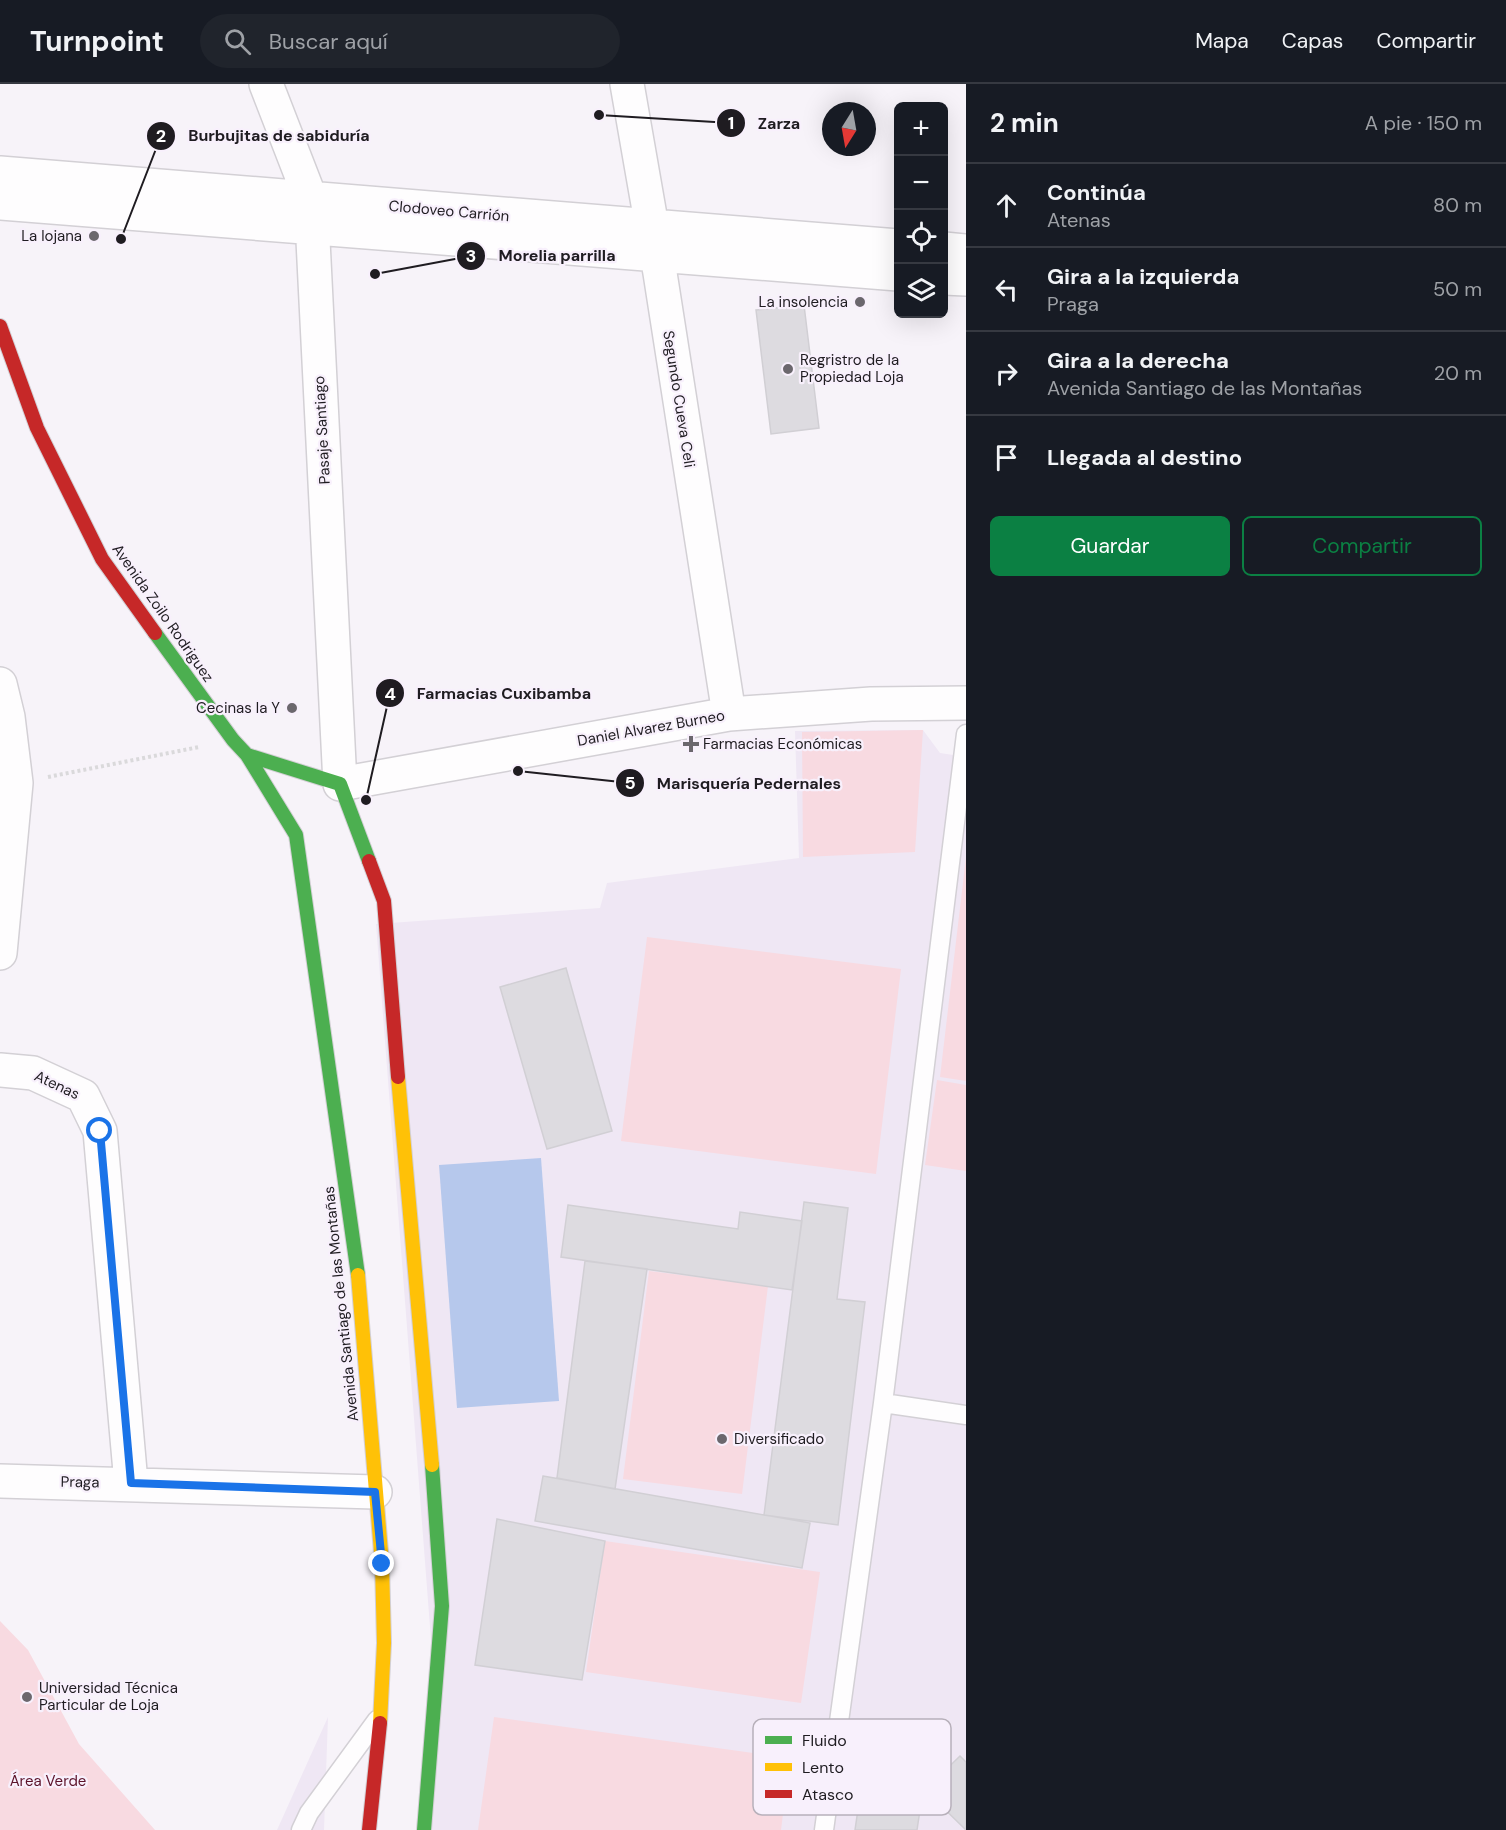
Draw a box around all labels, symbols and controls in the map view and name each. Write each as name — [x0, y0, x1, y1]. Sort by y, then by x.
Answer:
search box — [200, 14, 620, 68]
text: Turnpoint — [30, 23, 164, 60]
icon: search — [221, 25, 254, 58]
text: Buscar aquí — [269, 27, 388, 56]
text: Mapa — [1195, 27, 1249, 55]
text: Capas — [1282, 27, 1343, 55]
text: Compartir — [1376, 27, 1476, 55]
north arrow — [822, 102, 876, 156]
map controls — [894, 102, 948, 318]
button: + — [894, 102, 948, 156]
callout: Zarza — [716, 106, 813, 140]
text: 2 min — [990, 106, 1059, 140]
text: A pie · 150 m — [1365, 110, 1482, 136]
text: 1 — [728, 111, 734, 135]
text: Zarza — [758, 113, 800, 134]
callout: Burbujitas de sabiduría — [146, 119, 382, 153]
text: 2 — [156, 124, 166, 148]
text: Burbujitas de sabiduría — [188, 125, 370, 146]
button: − — [894, 156, 948, 210]
text: Continúa — [1047, 178, 1146, 207]
icon: ahead — [990, 189, 1023, 222]
text: 80 m — [1433, 192, 1482, 218]
street label: Clodoveo Carrión — [388, 196, 510, 226]
text: Atenas — [1047, 207, 1111, 233]
button: locate — [894, 210, 948, 264]
place label: La lojana — [21, 226, 82, 246]
marker: La lojana — [87, 229, 101, 243]
callout: Morelia parrilla — [456, 239, 627, 273]
text: 3 — [466, 244, 476, 268]
text: Morelia parrilla — [498, 245, 616, 266]
text: Gira a la izquierda — [1047, 262, 1239, 291]
button: layers — [894, 264, 948, 318]
icon: left — [990, 273, 1023, 306]
text: 50 m — [1433, 276, 1482, 302]
text: Praga — [1047, 291, 1099, 317]
place label: La insolencia — [758, 292, 848, 312]
marker: La insolencia — [853, 295, 867, 309]
street label: Segundo Cueva Celi — [658, 329, 700, 469]
text: Gira a la derecha — [1047, 346, 1229, 375]
place label: Regristro de la Propiedad Loja — [800, 350, 904, 387]
icon: right — [990, 357, 1023, 390]
text: 20 m — [1434, 360, 1482, 386]
marker: Regristro de la Propiedad Loja — [781, 362, 795, 376]
street label: Pasaje Santiago — [309, 375, 335, 485]
text: Avenida Santiago de las Montañas — [1047, 375, 1362, 401]
icon: arrive — [990, 441, 1023, 474]
text: Llegada al destino — [1047, 443, 1242, 472]
button: Guardar — [990, 516, 1230, 576]
button: Compartir — [1242, 516, 1482, 576]
street label: Avenida Zoilo Rodriguez — [108, 540, 218, 686]
callout: Farmacias Cuxibamba — [375, 676, 603, 710]
text: 4 — [384, 682, 396, 706]
text: Farmacias Cuxibamba — [417, 683, 591, 704]
place label: Cecinas la Y — [196, 698, 280, 718]
marker: Cecinas la Y — [285, 701, 299, 715]
street label: Daniel Alvarez Burneo — [576, 705, 726, 751]
place label: Farmacias Económicas — [703, 734, 862, 754]
marker: Farmacias Económicas — [684, 737, 698, 751]
callout: Marisquería Pedernales — [615, 766, 853, 800]
text: 5 — [624, 771, 636, 795]
text: Marisquería Pedernales — [657, 773, 841, 794]
street label: Atenas — [31, 1066, 83, 1104]
route start — [86, 1117, 112, 1143]
street label: Avenida Santiago de las Montañas — [319, 1185, 363, 1423]
place label: Diversificado — [734, 1429, 824, 1449]
marker: Diversificado — [715, 1432, 729, 1446]
street label: Praga — [60, 1472, 100, 1492]
route end — [368, 1550, 394, 1576]
place label: Universidad Técnica Particular de Loja — [39, 1678, 178, 1715]
marker: Universidad Técnica Particular de Loja — [20, 1690, 34, 1704]
legend — [753, 1719, 951, 1815]
text: Fluido — [802, 1730, 847, 1751]
text: Lento — [802, 1757, 844, 1778]
park label: Área Verde — [10, 1771, 86, 1791]
text: Atasco — [802, 1784, 854, 1805]

